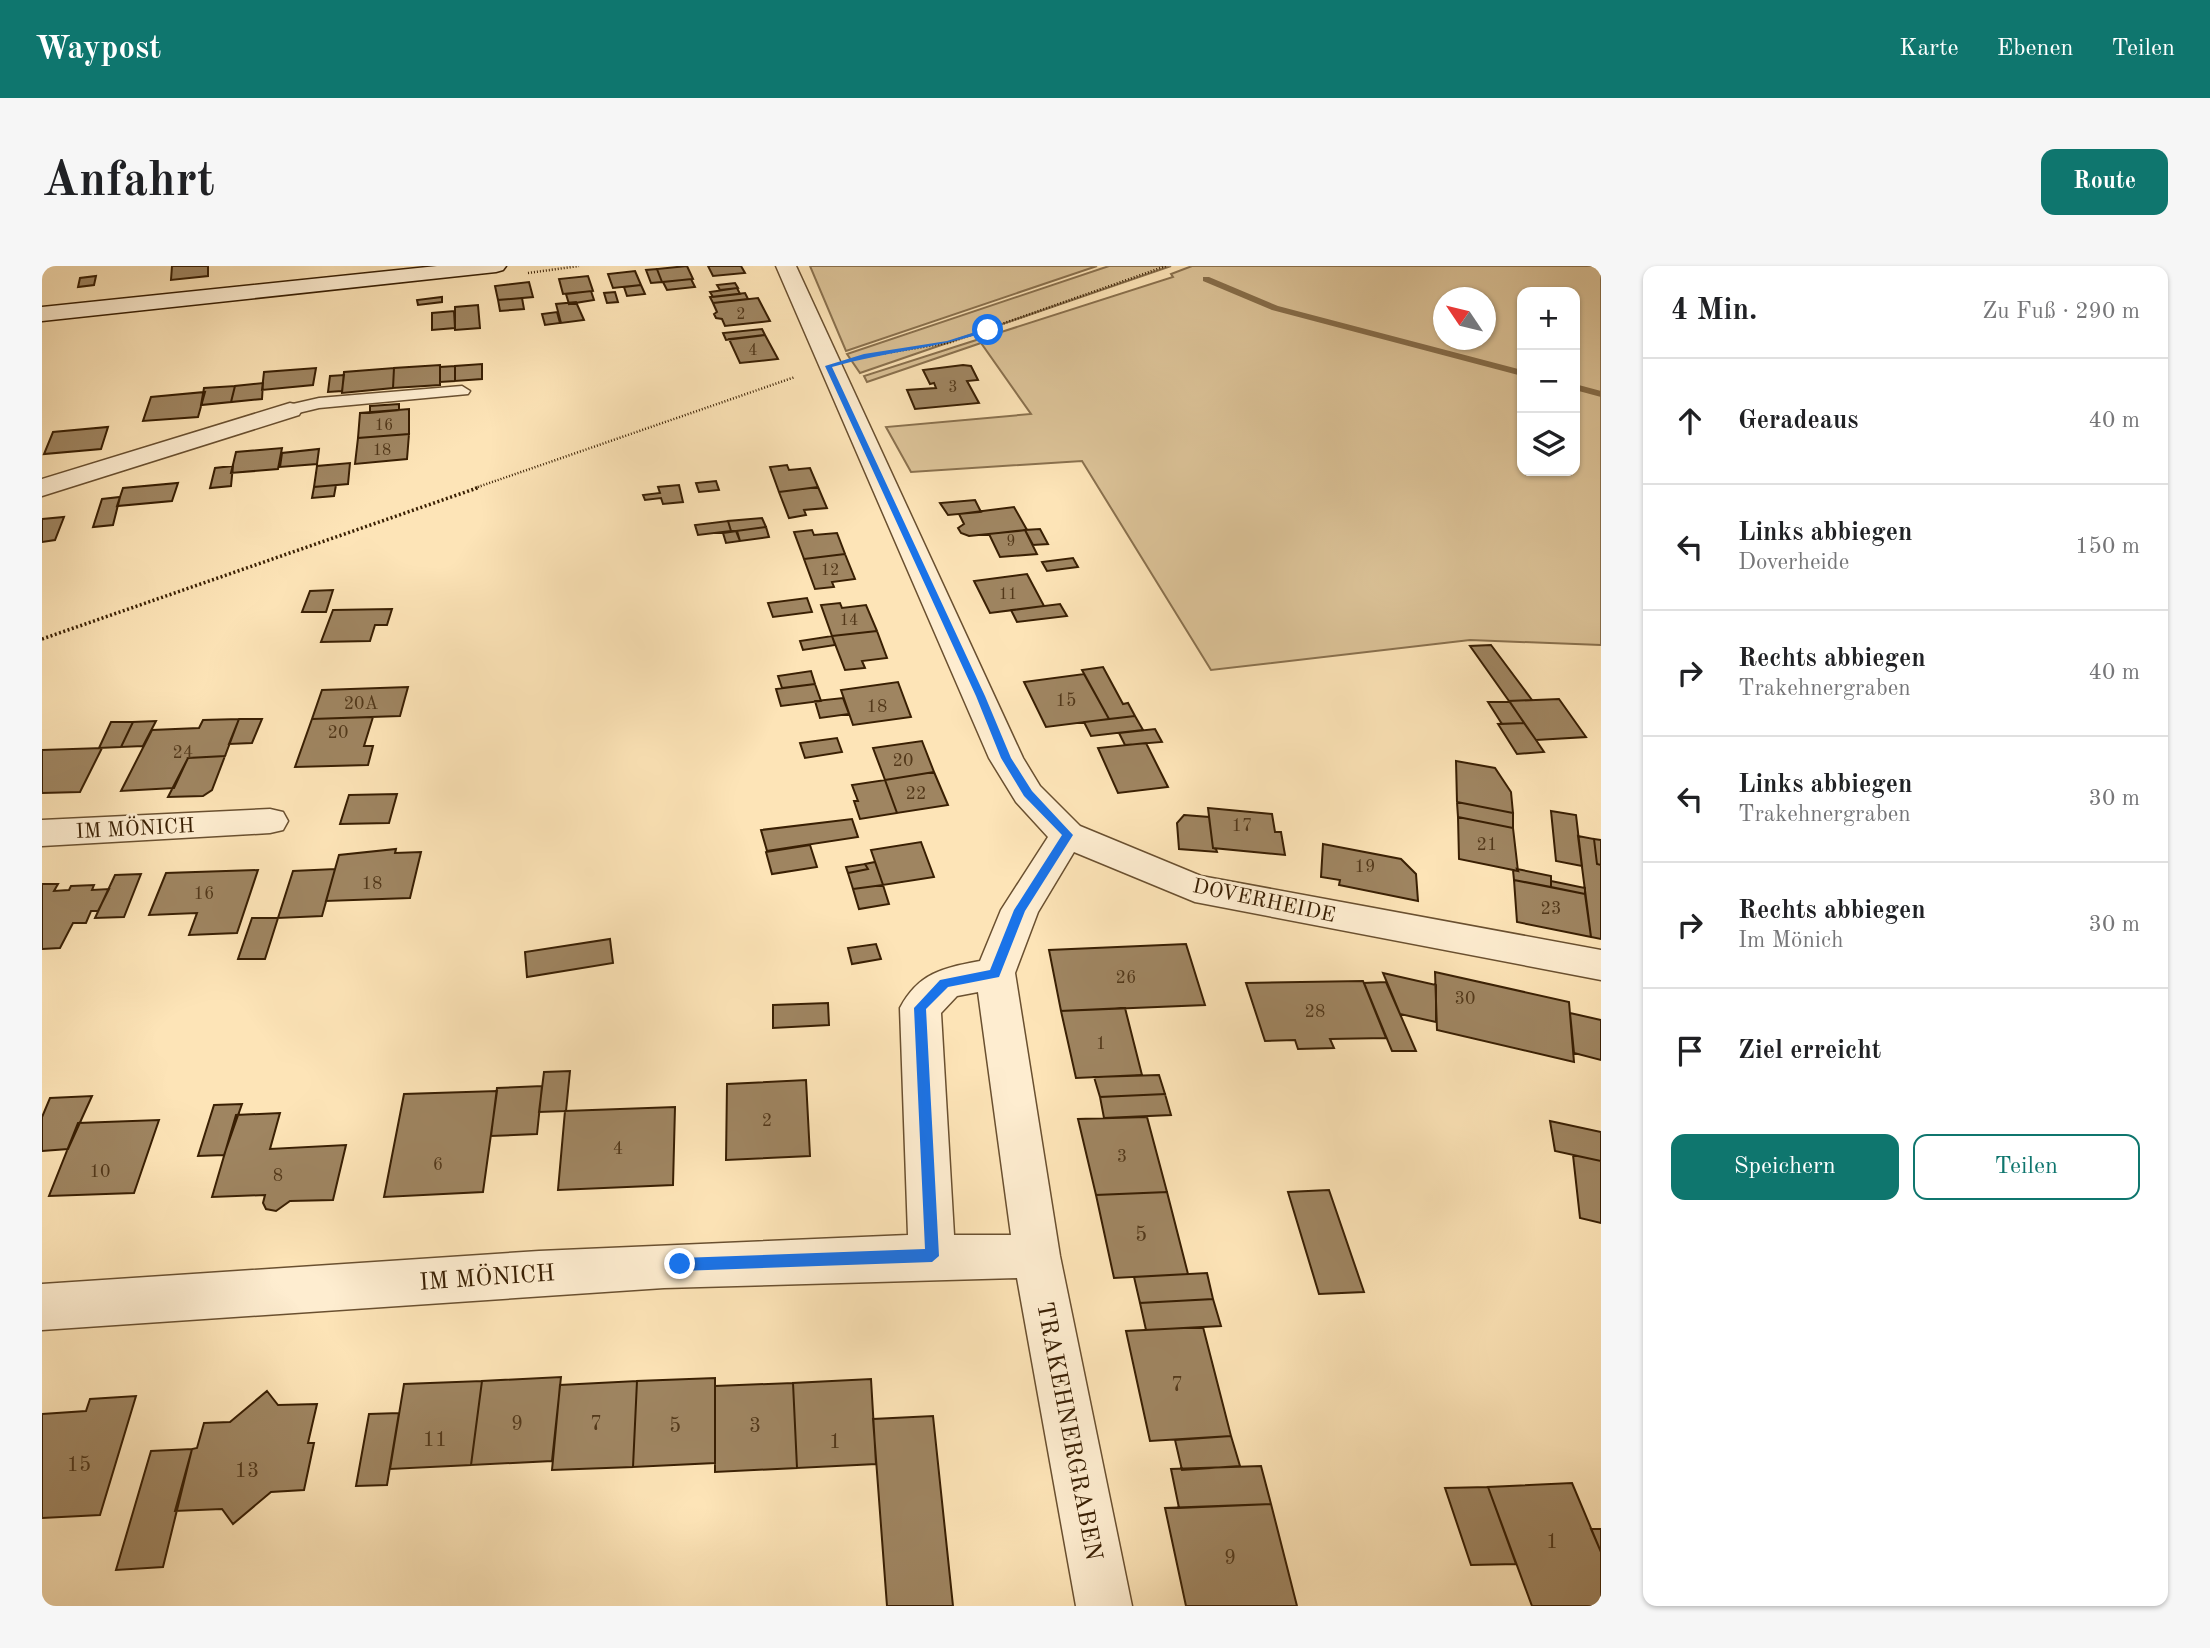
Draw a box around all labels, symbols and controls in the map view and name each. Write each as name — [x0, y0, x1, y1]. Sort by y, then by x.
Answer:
text: Waypost — [35, 33, 161, 66]
text: Karte — [1899, 37, 1959, 61]
text: Ebenen — [1997, 37, 2073, 61]
text: Teilen — [2111, 37, 2175, 61]
button: Route — [2041, 149, 2168, 215]
text: Anfahrt — [42, 158, 215, 207]
north arrow — [1433, 287, 1496, 350]
map controls — [1517, 287, 1580, 476]
button: + — [1517, 287, 1580, 350]
text: 4 Min. — [1671, 296, 1757, 326]
text: Zu Fuß · 290 m — [1982, 300, 2140, 323]
house number: 2 — [736, 307, 746, 323]
route start — [972, 314, 1003, 345]
house number: 4 — [748, 343, 758, 359]
button: − — [1517, 350, 1580, 413]
house number: 3 — [948, 380, 958, 396]
icon: ahead — [1671, 402, 1709, 440]
text: Geradeaus — [1738, 408, 1858, 434]
text: 40 m — [2089, 409, 2140, 432]
button: layers — [1517, 413, 1580, 476]
house number: 16 — [375, 418, 393, 434]
house number: 18 — [373, 443, 391, 459]
text: Links abbiegen — [1738, 520, 1912, 546]
icon: left — [1671, 528, 1709, 566]
house number: 9 — [1006, 534, 1016, 550]
text: 150 m — [2075, 535, 2140, 558]
text: Doverheide — [1738, 551, 1849, 574]
house number: 12 — [821, 563, 839, 579]
house number: 11 — [999, 587, 1017, 603]
house number: 14 — [840, 613, 858, 629]
text: Rechts abbiegen — [1738, 646, 1926, 672]
icon: right — [1671, 654, 1709, 692]
text: 40 m — [2089, 661, 2140, 684]
text: Trakehnergraben — [1738, 677, 1911, 700]
house number: 15 — [1056, 692, 1076, 710]
house number: 20A — [344, 695, 379, 713]
house number: 18 — [867, 698, 887, 716]
house number: 20 — [328, 724, 348, 742]
house number: 24 — [173, 744, 193, 762]
house number: 20 — [893, 752, 913, 770]
text: Links abbiegen — [1738, 772, 1912, 798]
icon: left — [1671, 780, 1709, 818]
house number: 22 — [906, 785, 926, 803]
text: 30 m — [2089, 787, 2140, 810]
text: Trakehnergraben — [1738, 803, 1911, 826]
street label: IM MÖNICH — [75, 812, 195, 843]
house number: 17 — [1232, 817, 1252, 835]
house number: 21 — [1477, 836, 1497, 854]
house number: 19 — [1355, 858, 1375, 876]
house number: 18 — [362, 875, 382, 893]
street label: DOVERHEIDE — [1190, 876, 1337, 927]
house number: 16 — [194, 885, 214, 903]
text: Rechts abbiegen — [1738, 898, 1926, 924]
house number: 23 — [1541, 900, 1561, 918]
icon: right — [1671, 906, 1709, 944]
text: 30 m — [2089, 913, 2140, 936]
text: Im Mönich — [1738, 929, 1844, 952]
house number: 26 — [1116, 969, 1136, 987]
house number: 30 — [1455, 990, 1475, 1008]
house number: 28 — [1305, 1003, 1325, 1021]
icon: arrive — [1671, 1032, 1709, 1070]
house number: 1 — [1096, 1035, 1106, 1053]
text: Ziel erreicht — [1738, 1038, 1881, 1064]
house number: 2 — [762, 1112, 772, 1130]
button: Speichern — [1671, 1134, 1899, 1200]
button: Teilen — [1913, 1134, 2140, 1200]
house number: 4 — [613, 1140, 623, 1158]
house number: 3 — [1117, 1148, 1127, 1166]
house number: 6 — [433, 1156, 443, 1174]
house number: 10 — [90, 1163, 110, 1181]
house number: 8 — [273, 1167, 283, 1185]
house number: 5 — [1135, 1225, 1147, 1246]
route end — [664, 1248, 695, 1279]
street label: IM MÖNICH — [418, 1258, 556, 1296]
street label: TRAKEHNERGRABEN — [1031, 1300, 1105, 1563]
house number: 7 — [1171, 1375, 1183, 1396]
house number: 9 — [511, 1414, 523, 1435]
house number: 7 — [590, 1414, 602, 1435]
house number: 5 — [669, 1416, 681, 1437]
house number: 3 — [749, 1416, 761, 1437]
house number: 11 — [423, 1430, 447, 1451]
house number: 1 — [829, 1432, 841, 1453]
house number: 15 — [67, 1455, 91, 1476]
house number: 13 — [235, 1461, 259, 1482]
house number: 1 — [1546, 1532, 1558, 1553]
house number: 9 — [1224, 1548, 1236, 1569]

